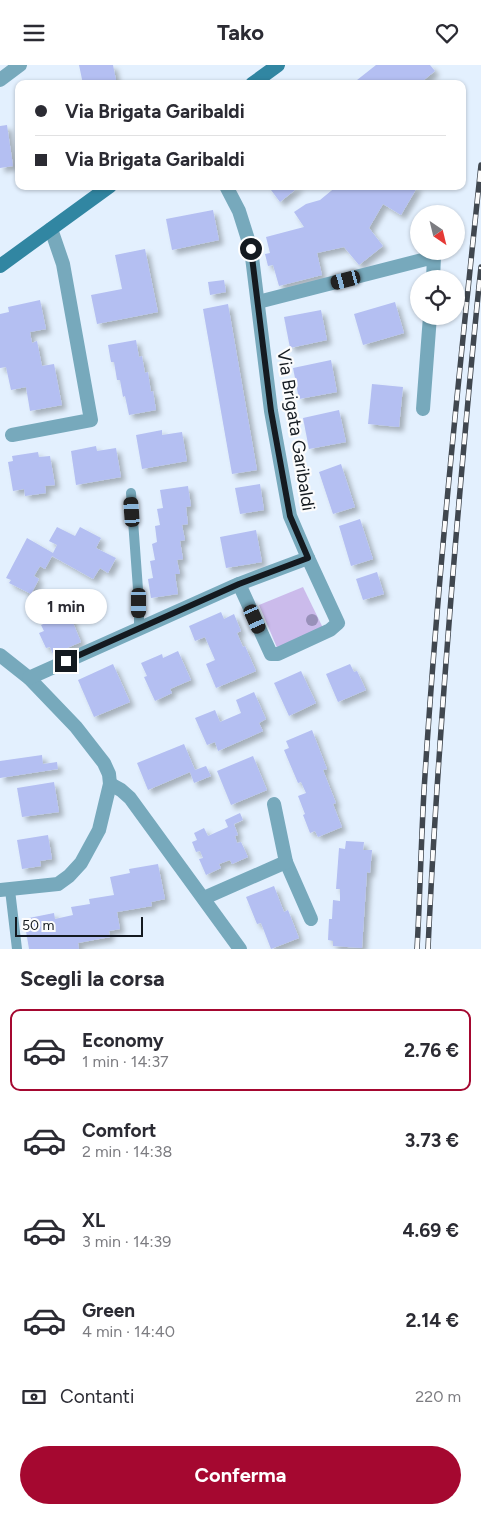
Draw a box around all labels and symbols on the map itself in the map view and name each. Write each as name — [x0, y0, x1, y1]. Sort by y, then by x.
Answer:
north arrow — [410, 205, 465, 260]
route start — [240, 238, 262, 260]
car — [329, 269, 362, 291]
street label: Via Brigata Garibaldi — [272, 348, 320, 512]
car — [123, 497, 140, 527]
car — [131, 588, 146, 618]
callout: 1 min — [25, 589, 107, 623]
car — [242, 602, 267, 636]
route end — [55, 650, 77, 672]
scale bar — [15, 914, 142, 937]

